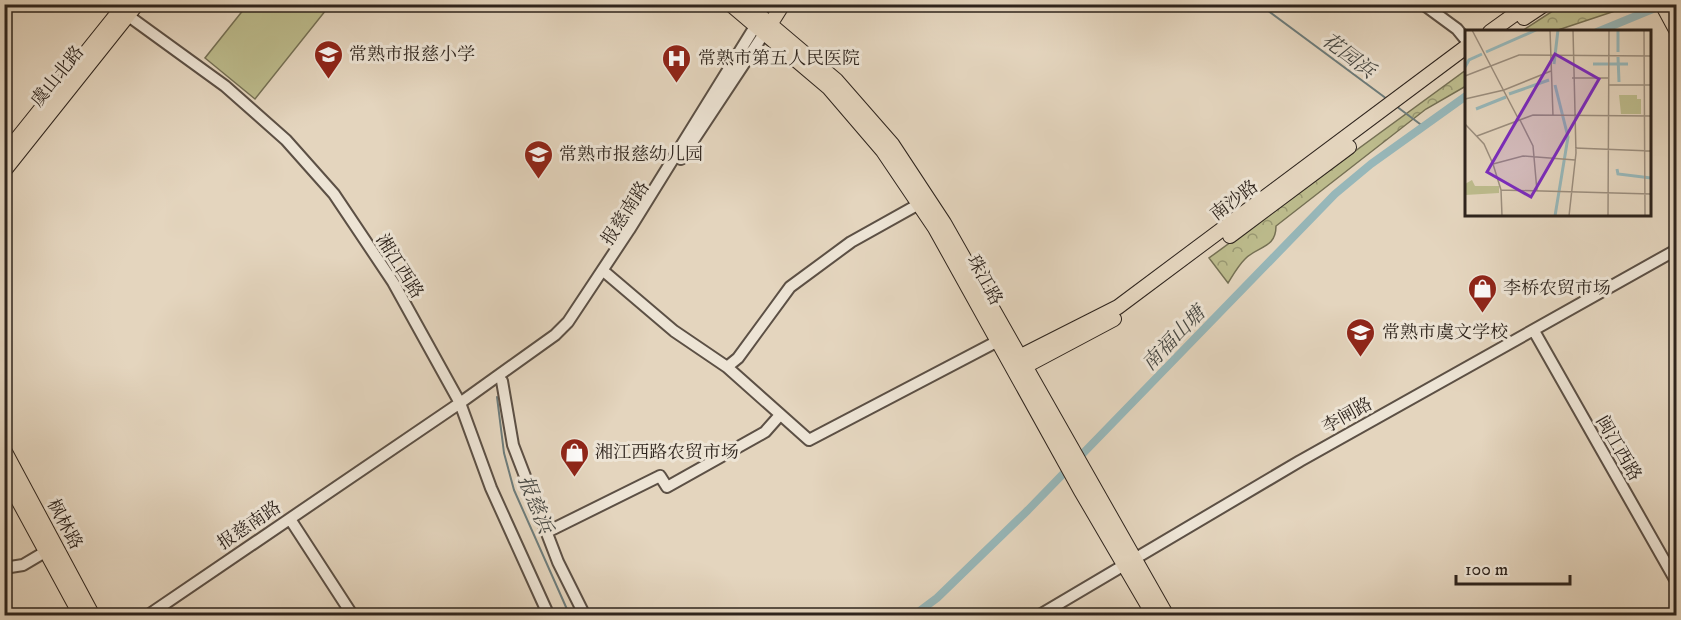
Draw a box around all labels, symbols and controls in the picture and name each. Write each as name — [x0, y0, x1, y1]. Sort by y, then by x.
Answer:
water label: 花园浜 — [1317, 28, 1381, 85]
inset map — [1465, 30, 1651, 216]
school or university icon: 常熟市报慈小学 — [312, 38, 344, 80]
street label: 虞山北路 — [27, 42, 89, 112]
hospital icon: 常熟市第五人民医院 — [661, 42, 693, 84]
place label: 常熟市报慈小学 — [349, 44, 475, 66]
place label: 常熟市第五人民医院 — [698, 48, 860, 70]
school or university icon: 常熟市报慈幼儿园 — [522, 138, 554, 180]
place label: 常熟市报慈幼儿园 — [559, 144, 703, 166]
street label: 南沙路 — [1206, 176, 1263, 226]
street label: 报慈南路 — [597, 177, 655, 250]
street label: 湘江西路 — [371, 230, 428, 303]
street label: 珠江路 — [961, 252, 1007, 309]
shop icon: 李桥农贸市场 — [1466, 272, 1498, 314]
place label: 李桥农贸市场 — [1503, 278, 1611, 300]
water label: 南福山塘 — [1137, 299, 1213, 376]
school or university icon: 常熟市虞文学校 — [1345, 316, 1377, 358]
place label: 常熟市虞文学校 — [1382, 322, 1508, 344]
street label: 李闸路 — [1319, 393, 1376, 439]
street label: 闽江西路 — [1591, 412, 1646, 485]
shop icon: 湘江西路农贸市场 — [558, 436, 590, 478]
place label: 湘江西路农贸市场 — [595, 442, 739, 464]
water label: 报慈浜 — [512, 472, 558, 539]
street label: 枫林路 — [42, 495, 87, 553]
street label: 报慈南路 — [214, 497, 286, 555]
scale bar — [1456, 548, 1570, 586]
text: 100 m — [1465, 559, 1508, 581]

